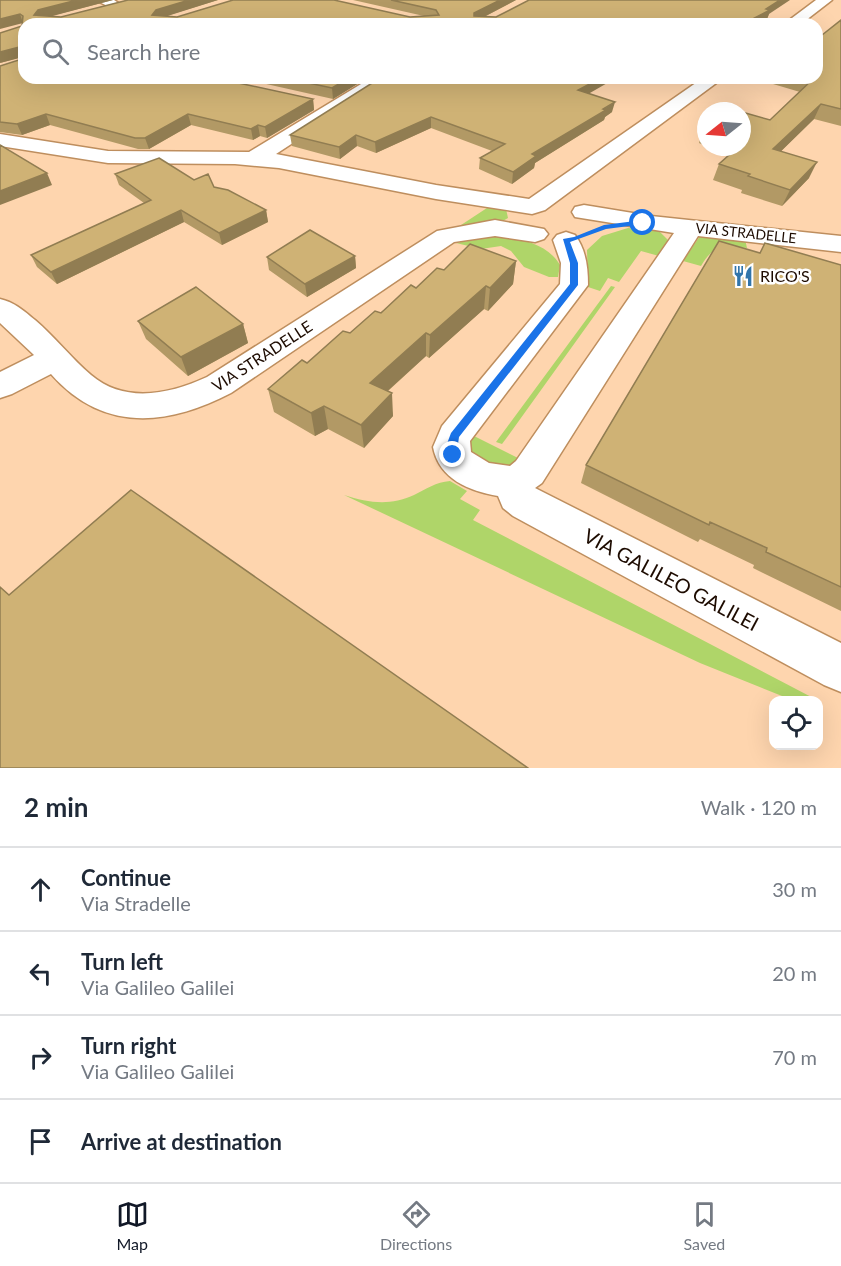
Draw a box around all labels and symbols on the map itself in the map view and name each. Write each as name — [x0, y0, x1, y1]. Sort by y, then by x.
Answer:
north arrow — [697, 102, 751, 156]
route start — [629, 209, 655, 235]
street label: VIA STRADELLE — [695, 219, 797, 246]
restaurant icon: RICO'S — [731, 264, 755, 288]
place label: RICO'S — [760, 266, 810, 285]
street label: VIA STRADELLE — [208, 316, 315, 395]
route end — [439, 441, 465, 467]
street label: VIA GALILEO GALILEI — [580, 523, 763, 635]

